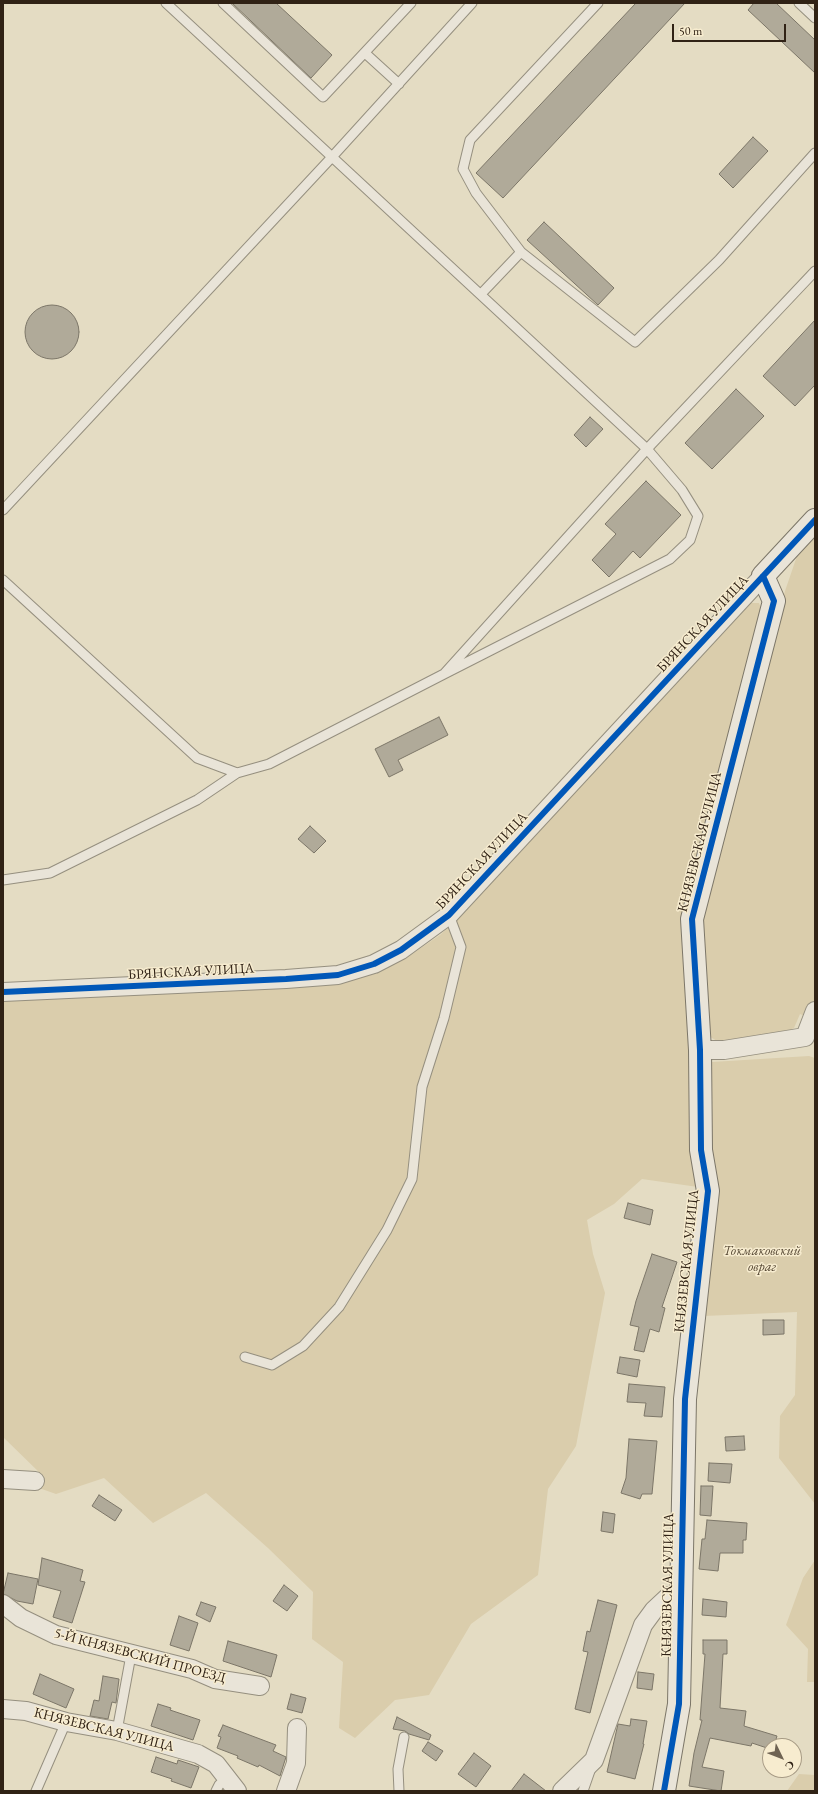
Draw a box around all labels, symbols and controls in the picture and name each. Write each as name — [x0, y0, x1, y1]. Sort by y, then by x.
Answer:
scale bar — [674, 16, 788, 42]
text: 50 m — [679, 23, 702, 39]
street label: БРЯНСКАЯ УЛИЦА — [654, 572, 752, 676]
street label: КНЯЗЕВСКАЯ УЛИЦА — [674, 770, 726, 914]
street label: БРЯНСКАЯ УЛИЦА — [433, 809, 531, 913]
street label: БРЯНСКАЯ УЛИЦА — [127, 960, 255, 984]
street label: КНЯЗЕВСКАЯ УЛИЦА — [671, 1189, 703, 1333]
park label: Токмаковский овраг — [723, 1243, 801, 1276]
street label: КНЯЗЕВСКАЯ УЛИЦА — [658, 1513, 678, 1657]
street label: 5-Й КНЯЗЕВСКИЙ ПРОЕЗД — [52, 1625, 228, 1687]
street label: КНЯЗЕВСКАЯ УЛИЦА — [32, 1704, 176, 1756]
north arrow — [762, 1738, 802, 1778]
text: С — [782, 1758, 798, 1773]

